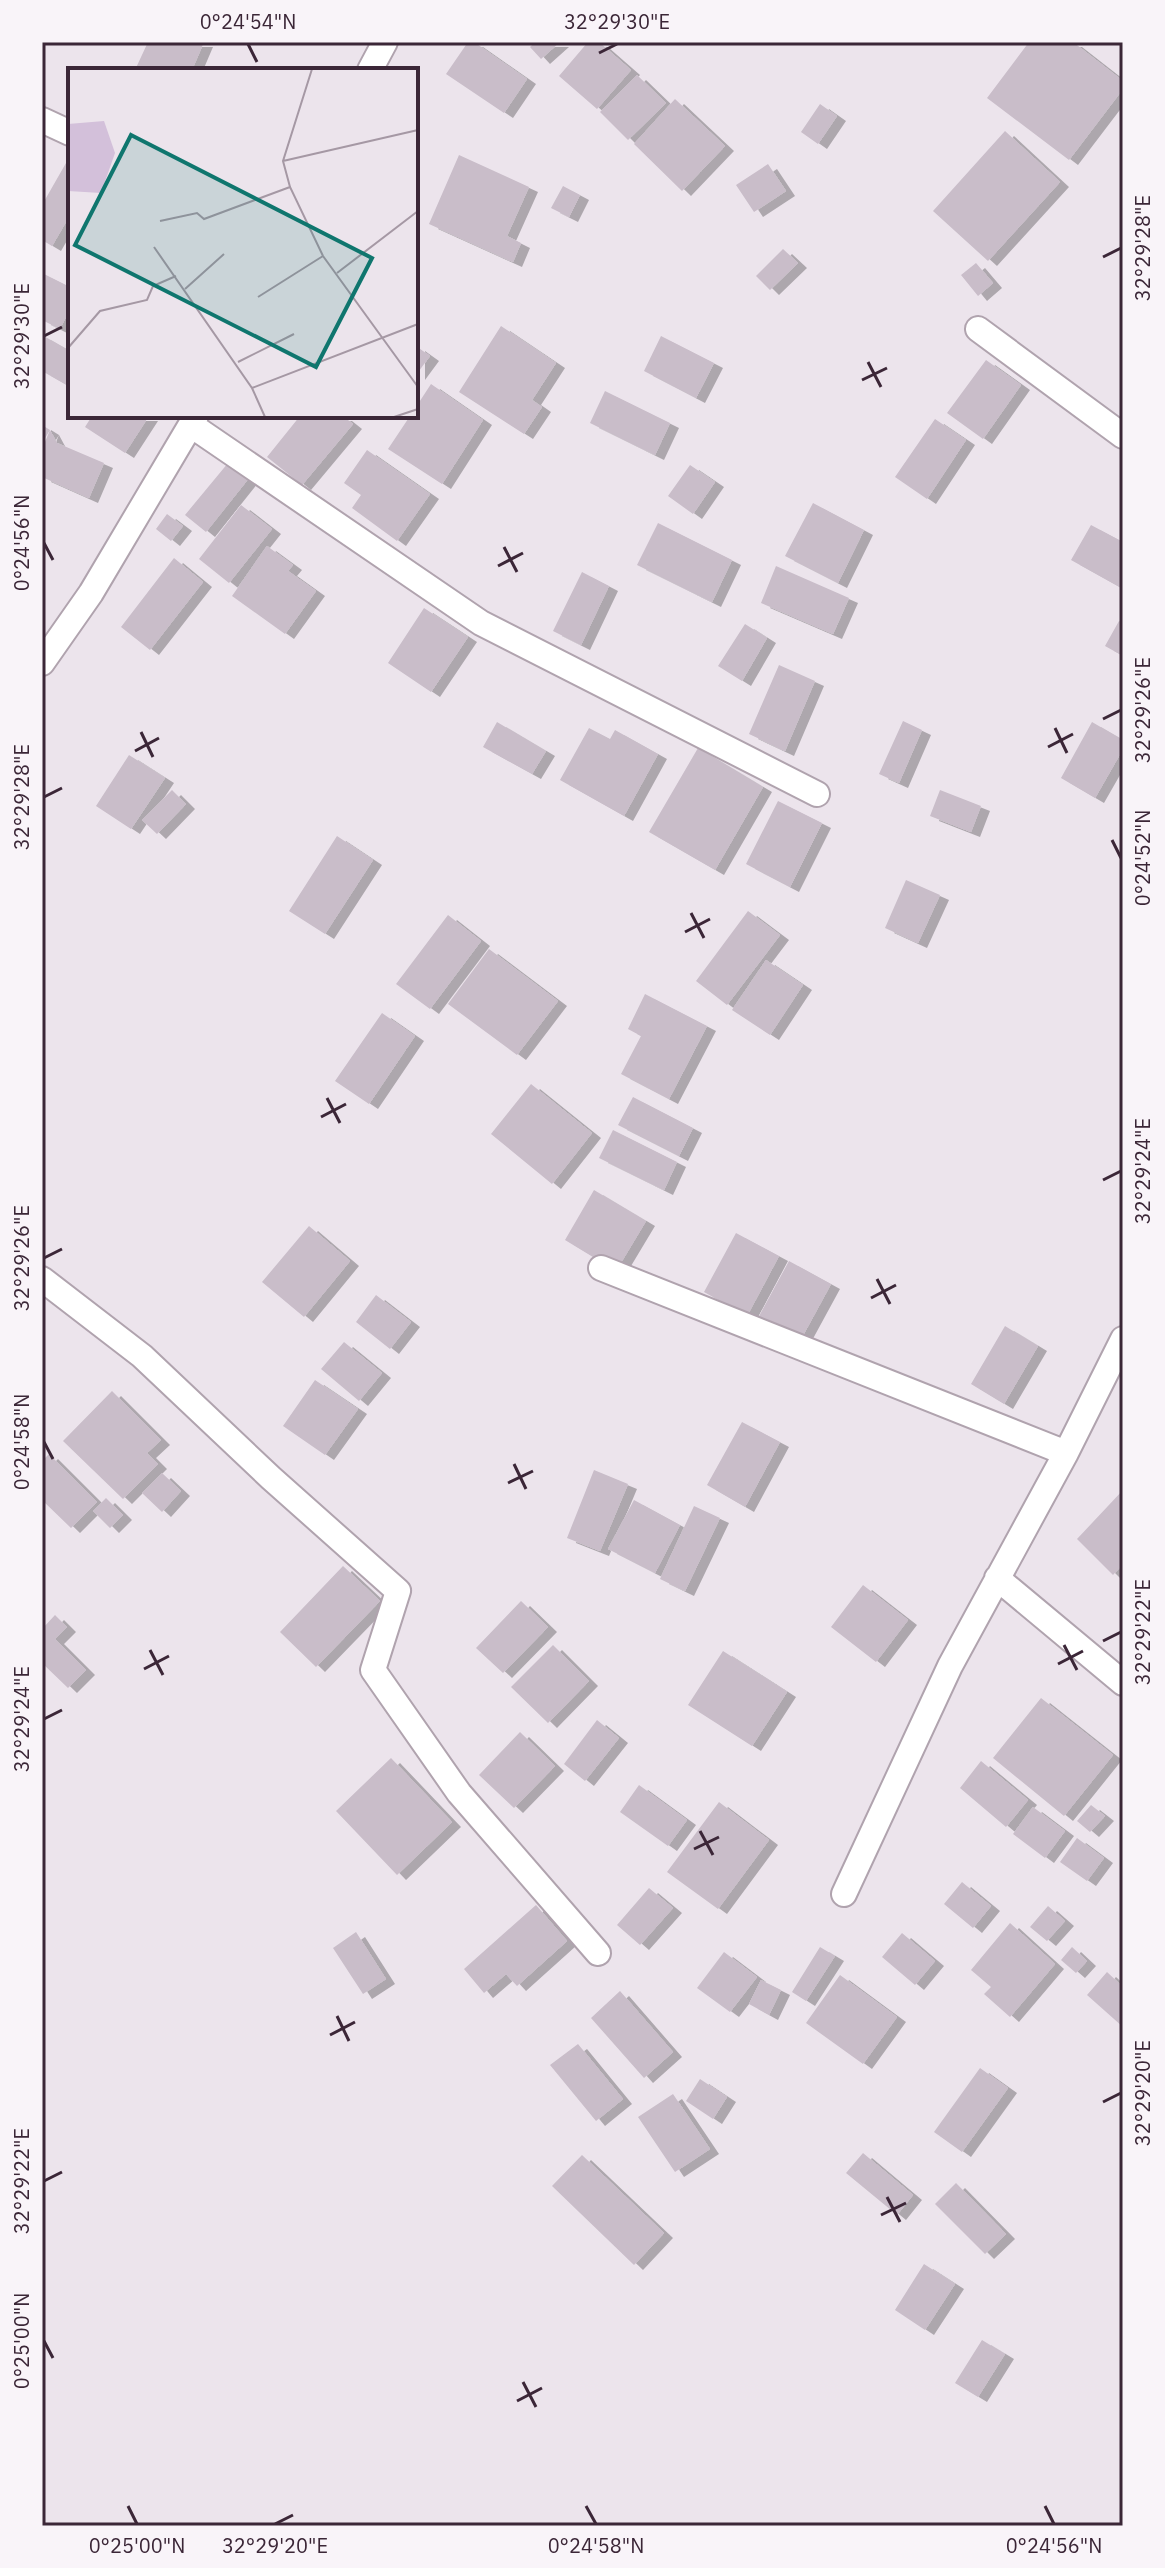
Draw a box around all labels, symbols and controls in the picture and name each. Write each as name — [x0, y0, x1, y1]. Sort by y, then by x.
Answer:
text: 0°24'54"N — [200, 8, 296, 35]
text: 32°29'30"E — [564, 8, 670, 35]
inset map — [68, 68, 418, 418]
text: 32°29'28"E — [1129, 195, 1156, 301]
text: 32°29'30"E — [8, 283, 35, 389]
text: 0°24'56"N — [8, 495, 35, 591]
text: 32°29'26"E — [1129, 657, 1156, 763]
text: 32°29'28"E — [8, 744, 35, 850]
text: 0°24'52"N — [1129, 810, 1156, 906]
text: 32°29'24"E — [1129, 1118, 1156, 1224]
text: 32°29'26"E — [8, 1205, 35, 1311]
text: 0°24'58"N — [8, 1394, 35, 1490]
text: 32°29'22"E — [1129, 1579, 1156, 1685]
text: 32°29'24"E — [8, 1666, 35, 1772]
text: 32°29'20"E — [1129, 2040, 1156, 2146]
text: 32°29'22"E — [8, 2128, 35, 2234]
text: 0°25'00"N — [8, 2293, 35, 2389]
text: 0°25'00"N — [89, 2532, 185, 2559]
text: 32°29'20"E — [222, 2532, 328, 2559]
text: 0°24'58"N — [548, 2532, 644, 2559]
text: 0°24'56"N — [1006, 2532, 1102, 2559]

